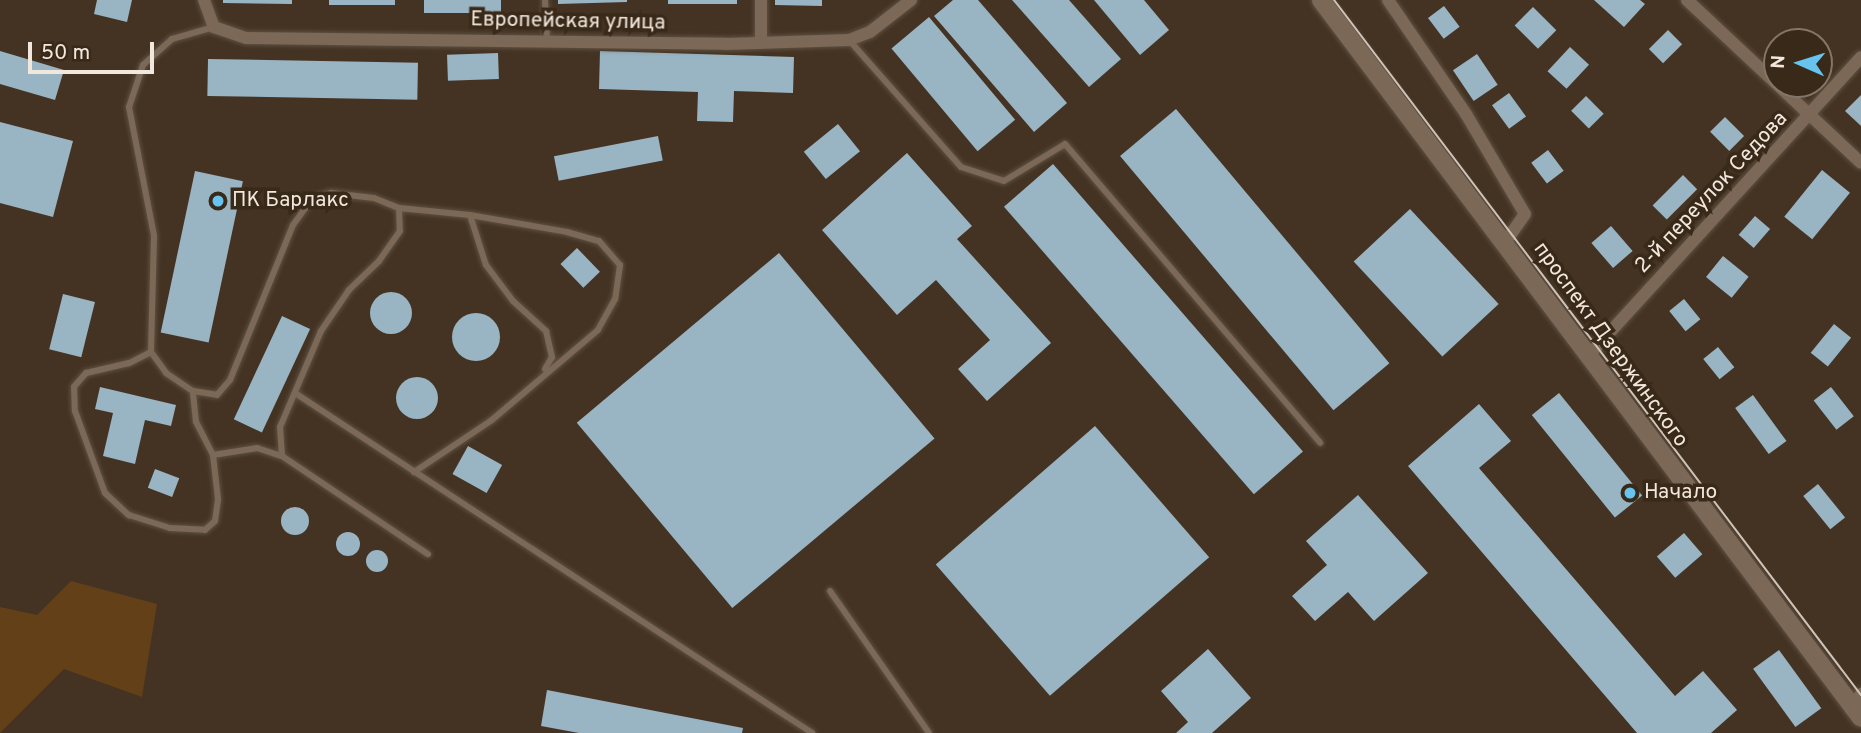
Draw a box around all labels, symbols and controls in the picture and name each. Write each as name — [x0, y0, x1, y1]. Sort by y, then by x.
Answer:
street label: Европейская улица — [470, 8, 666, 36]
scale bar — [32, 28, 158, 72]
north arrow — [1763, 28, 1833, 98]
text: 50 m — [41, 40, 90, 67]
text: N — [1767, 55, 1791, 69]
street label: 2-й переулок Седова — [1631, 107, 1793, 279]
place label: ПК Барлакс — [232, 188, 349, 214]
marker: ПК Барлакс — [210, 193, 226, 209]
street label: проспект Дзержинского — [1527, 238, 1693, 452]
place label: Начало — [1644, 480, 1717, 506]
marker: Начало — [1622, 485, 1638, 501]

